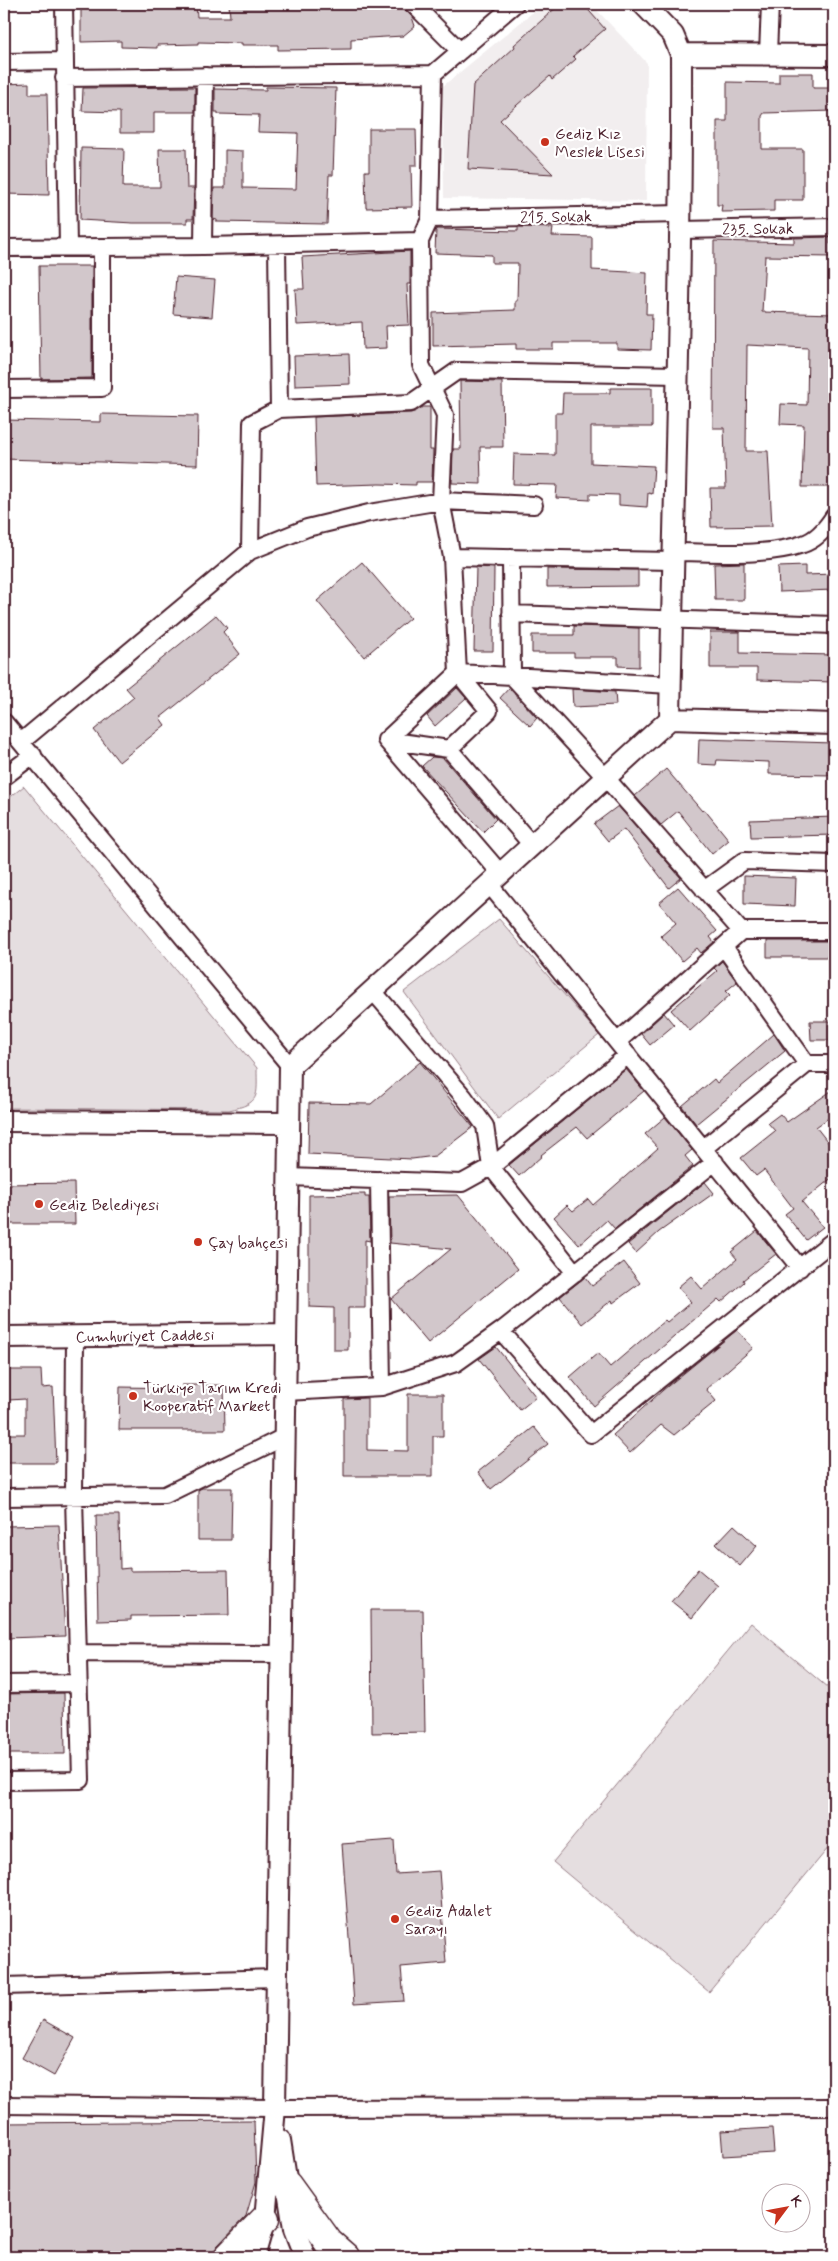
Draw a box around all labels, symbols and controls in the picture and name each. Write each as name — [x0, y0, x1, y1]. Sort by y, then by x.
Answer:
place label: Gediz Kız Meslek Lisesi — [555, 124, 645, 163]
marker: Gediz Kız Meslek Lisesi — [539, 136, 551, 148]
street label: 215. Sokak — [520, 206, 592, 229]
street label: 235. Sokak — [722, 218, 794, 241]
place label: Gediz Belediyesi — [49, 1195, 159, 1216]
marker: Gediz Belediyesi — [33, 1198, 45, 1210]
place label: Çay bahçesi — [208, 1233, 288, 1254]
marker: Çay bahçesi — [192, 1236, 204, 1248]
street label: Cumhuriyet Caddesi — [75, 1325, 215, 1348]
place label: Türkiye Tarım Kredi Kooperatif Market — [143, 1378, 281, 1417]
marker: Türkiye Tarım Kredi Kooperatif Market — [127, 1390, 139, 1402]
place label: Gediz Adalet Sarayı — [405, 1901, 493, 1940]
marker: Gediz Adalet Sarayı — [389, 1913, 401, 1925]
north arrow — [760, 2184, 810, 2234]
text: K — [786, 2193, 807, 2212]

